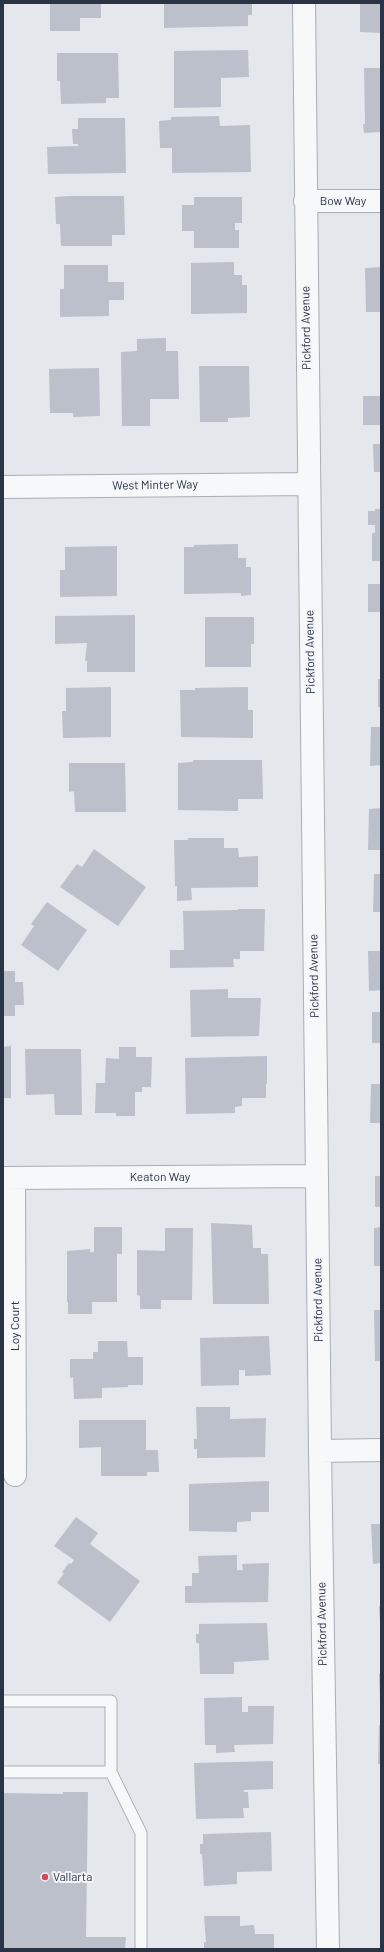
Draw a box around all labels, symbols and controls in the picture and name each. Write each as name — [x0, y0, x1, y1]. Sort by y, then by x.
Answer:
street label: Bow Way — [320, 194, 366, 208]
street label: Pickford Avenue — [298, 286, 314, 370]
street label: West Minter Way — [112, 477, 198, 493]
street label: Pickford Avenue — [302, 610, 318, 694]
street label: Pickford Avenue — [306, 934, 322, 1018]
street label: Keaton Way — [130, 1170, 190, 1184]
street label: Pickford Avenue — [310, 1258, 326, 1342]
street label: Loy Court — [8, 1301, 22, 1351]
street label: Pickford Avenue — [314, 1582, 330, 1666]
place label: Vallarta — [53, 1870, 92, 1884]
marker: Vallarta — [40, 1872, 50, 1882]

